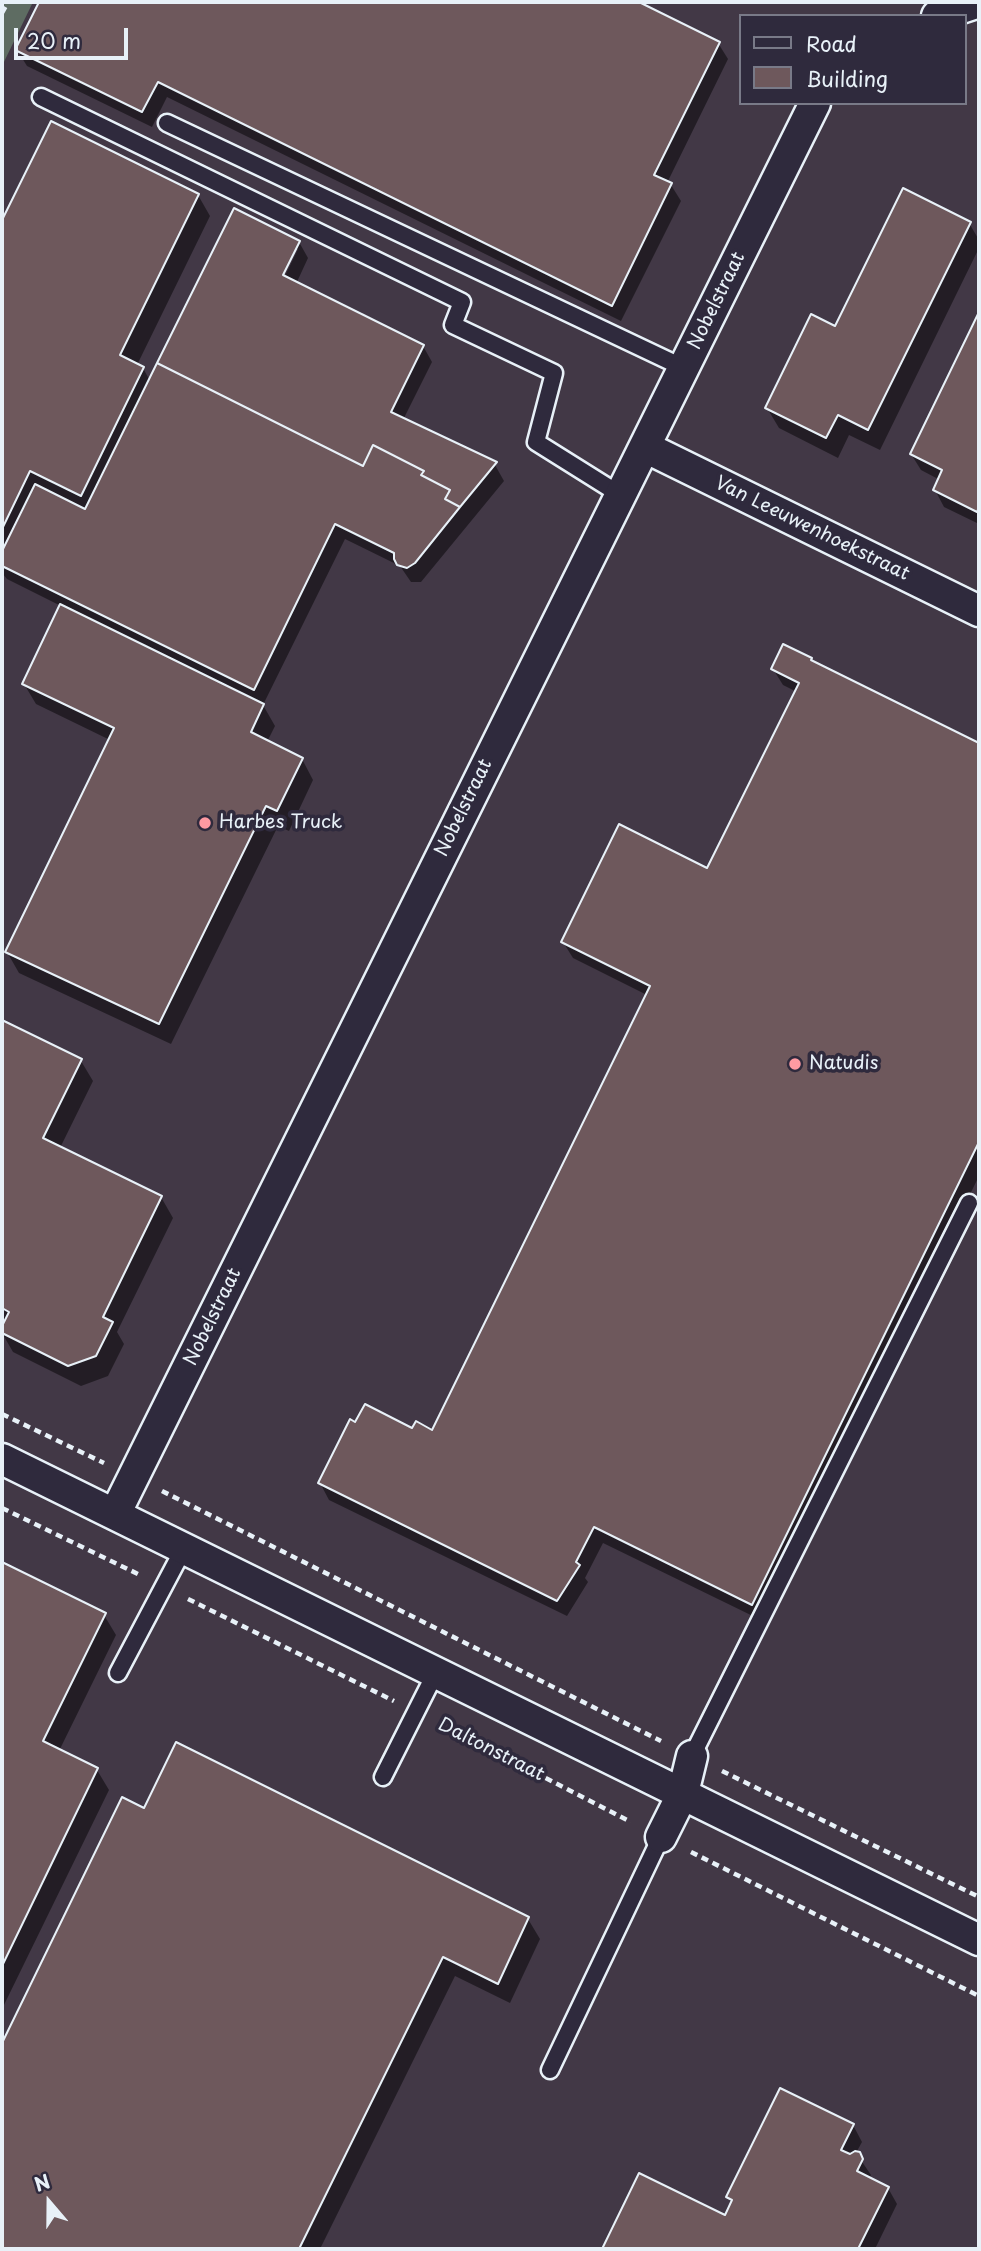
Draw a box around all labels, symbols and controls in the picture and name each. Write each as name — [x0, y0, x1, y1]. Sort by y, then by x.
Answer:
scale bar — [18, 14, 131, 58]
legend — [740, 14, 967, 105]
text: 20 m — [27, 24, 81, 56]
text: Road — [806, 27, 857, 59]
text: Building — [806, 62, 888, 94]
street label: Nobelstraat — [684, 249, 750, 353]
street label: Van Leeuwenhoekstraat — [711, 472, 913, 586]
street label: Nobelstraat — [431, 756, 497, 860]
place label: Harbes Truck — [219, 812, 342, 834]
marker: Harbes Truck — [197, 815, 213, 831]
place label: Natudis — [809, 1053, 878, 1075]
marker: Natudis — [787, 1056, 803, 1072]
street label: Nobelstraat — [180, 1265, 246, 1369]
street label: Daltonstraat — [434, 1713, 548, 1787]
north arrow — [14, 2167, 84, 2237]
text: N — [30, 2167, 54, 2198]

